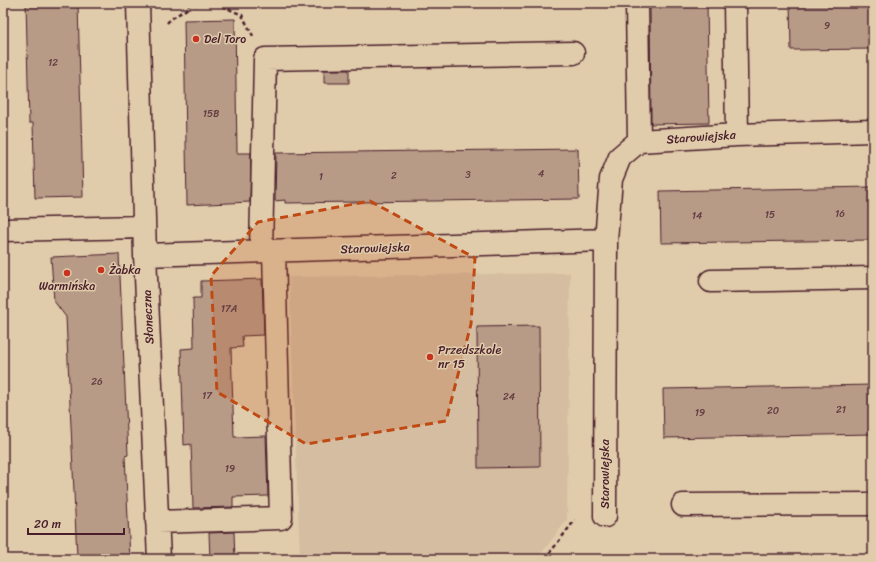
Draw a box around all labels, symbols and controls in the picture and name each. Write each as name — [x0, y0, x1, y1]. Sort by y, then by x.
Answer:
house number: 9 — [824, 17, 830, 35]
place label: Del Toro — [204, 28, 246, 50]
marker: Del Toro — [191, 34, 201, 44]
house number: 12 — [48, 54, 58, 72]
house number: 15B — [203, 105, 220, 123]
street label: Starowiejska — [666, 124, 737, 150]
house number: 4 — [538, 165, 544, 183]
house number: 3 — [465, 166, 471, 184]
house number: 2 — [391, 167, 397, 185]
house number: 1 — [319, 168, 323, 186]
house number: 16 — [835, 205, 845, 223]
house number: 15 — [765, 206, 775, 224]
house number: 14 — [692, 207, 702, 225]
street label: Starowiejska — [340, 236, 411, 260]
place label: Żabka — [109, 259, 142, 281]
marker: Żabka — [96, 265, 106, 275]
marker: Warmińska — [62, 268, 72, 278]
place label: Warmińska — [39, 275, 95, 297]
street label: Słoneczna — [136, 289, 160, 345]
house number: 17A — [221, 300, 237, 318]
place label: Przedszkole nr 15 — [438, 339, 502, 375]
marker: Przedszkole nr 15 — [425, 352, 435, 362]
house number: 26 — [91, 373, 103, 391]
house number: 17 — [202, 387, 213, 405]
house number: 24 — [503, 388, 515, 406]
house number: 21 — [836, 401, 846, 419]
house number: 20 — [767, 402, 779, 420]
house number: 19 — [695, 404, 705, 422]
street label: Starowiejska — [594, 438, 616, 509]
house number: 19 — [225, 460, 235, 478]
scale bar — [28, 510, 124, 536]
text: 20 m — [34, 513, 61, 535]

